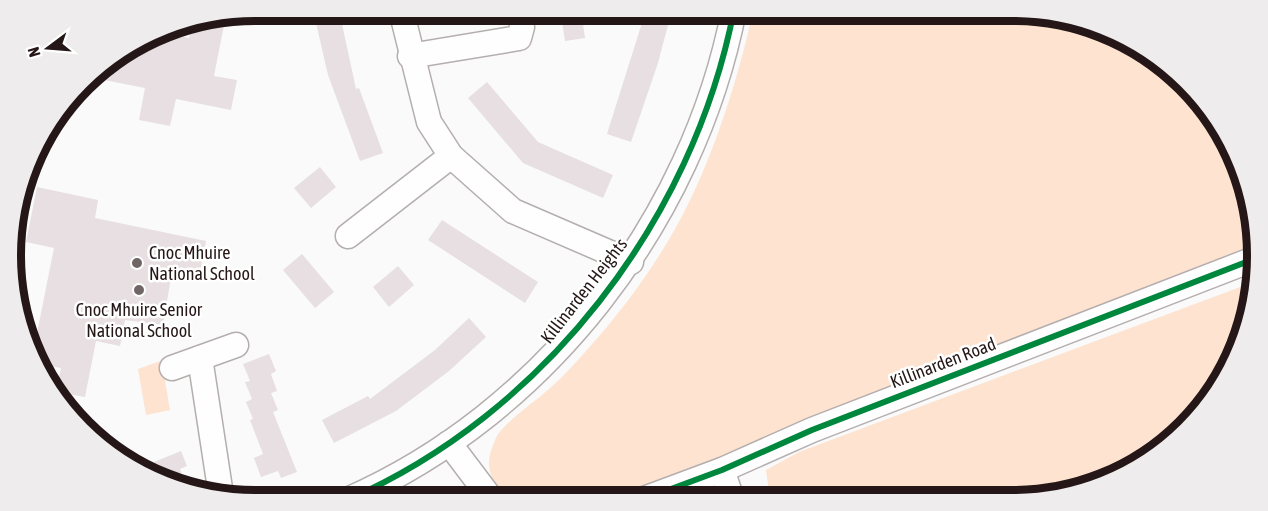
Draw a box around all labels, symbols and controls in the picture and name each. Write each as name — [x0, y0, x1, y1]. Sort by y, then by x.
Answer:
north arrow — [18, 18, 78, 78]
text: N — [24, 45, 44, 59]
street label: Killinarden Heights — [536, 234, 631, 347]
place label: Cnoc Mhuire National School — [149, 242, 255, 284]
marker: Cnoc Mhuire National School — [130, 256, 144, 270]
marker: Cnoc Mhuire Senior National School — [132, 283, 146, 297]
place label: Cnoc Mhuire Senior National School — [76, 299, 203, 341]
street label: Killinarden Road — [887, 333, 999, 392]

